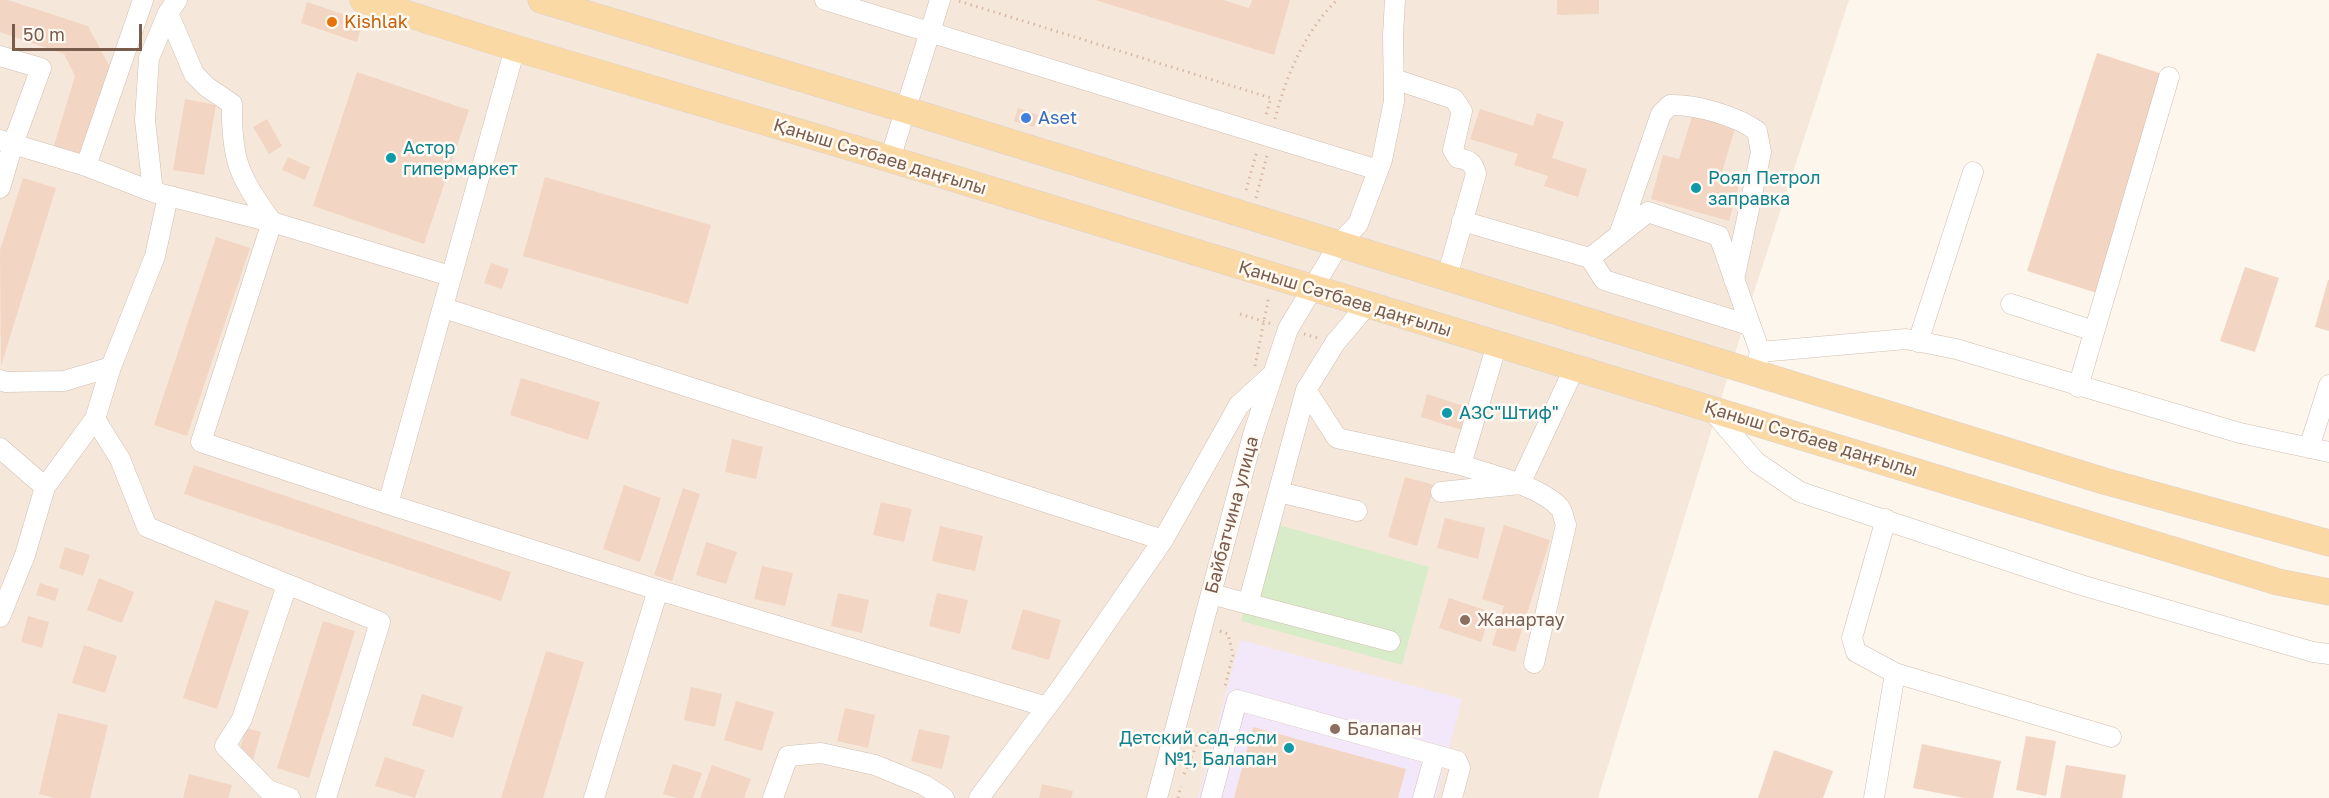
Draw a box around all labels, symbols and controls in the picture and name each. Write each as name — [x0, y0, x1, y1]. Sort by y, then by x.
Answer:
place label: Kishlak — [344, 11, 408, 33]
scale bar — [15, 12, 146, 50]
marker: Kishlak — [325, 15, 339, 29]
text: 50 m — [23, 23, 65, 45]
place label: Aset — [1038, 107, 1077, 129]
marker: Aset — [1019, 111, 1033, 125]
street label: Қаныш Сәтбаев даңғылы — [771, 114, 989, 200]
place label: Астор гипермаркет — [403, 137, 518, 180]
marker: Астор гипермаркет — [384, 151, 398, 165]
place label: Роял Петрол заправка — [1708, 167, 1820, 210]
marker: Роял Петрол заправка — [1689, 181, 1703, 195]
street label: Қаныш Сәтбаев даңғылы — [1236, 256, 1454, 342]
street label: Қаныш Сәтбаев даңғылы — [1702, 396, 1920, 482]
place label: АЗС"Штиф" — [1459, 402, 1559, 424]
marker: АЗС"Штиф" — [1440, 406, 1454, 420]
street label: Байбатчина улица — [1201, 434, 1263, 596]
place label: Жанартау — [1477, 609, 1565, 631]
marker: Жанартау — [1458, 613, 1472, 627]
place label: Балапан — [1347, 718, 1422, 740]
marker: Балапан — [1328, 722, 1342, 736]
place label: Детский сад-ясли №1, Балапан — [1119, 727, 1277, 770]
marker: Детский сад-ясли №1, Балапан — [1282, 741, 1296, 755]

